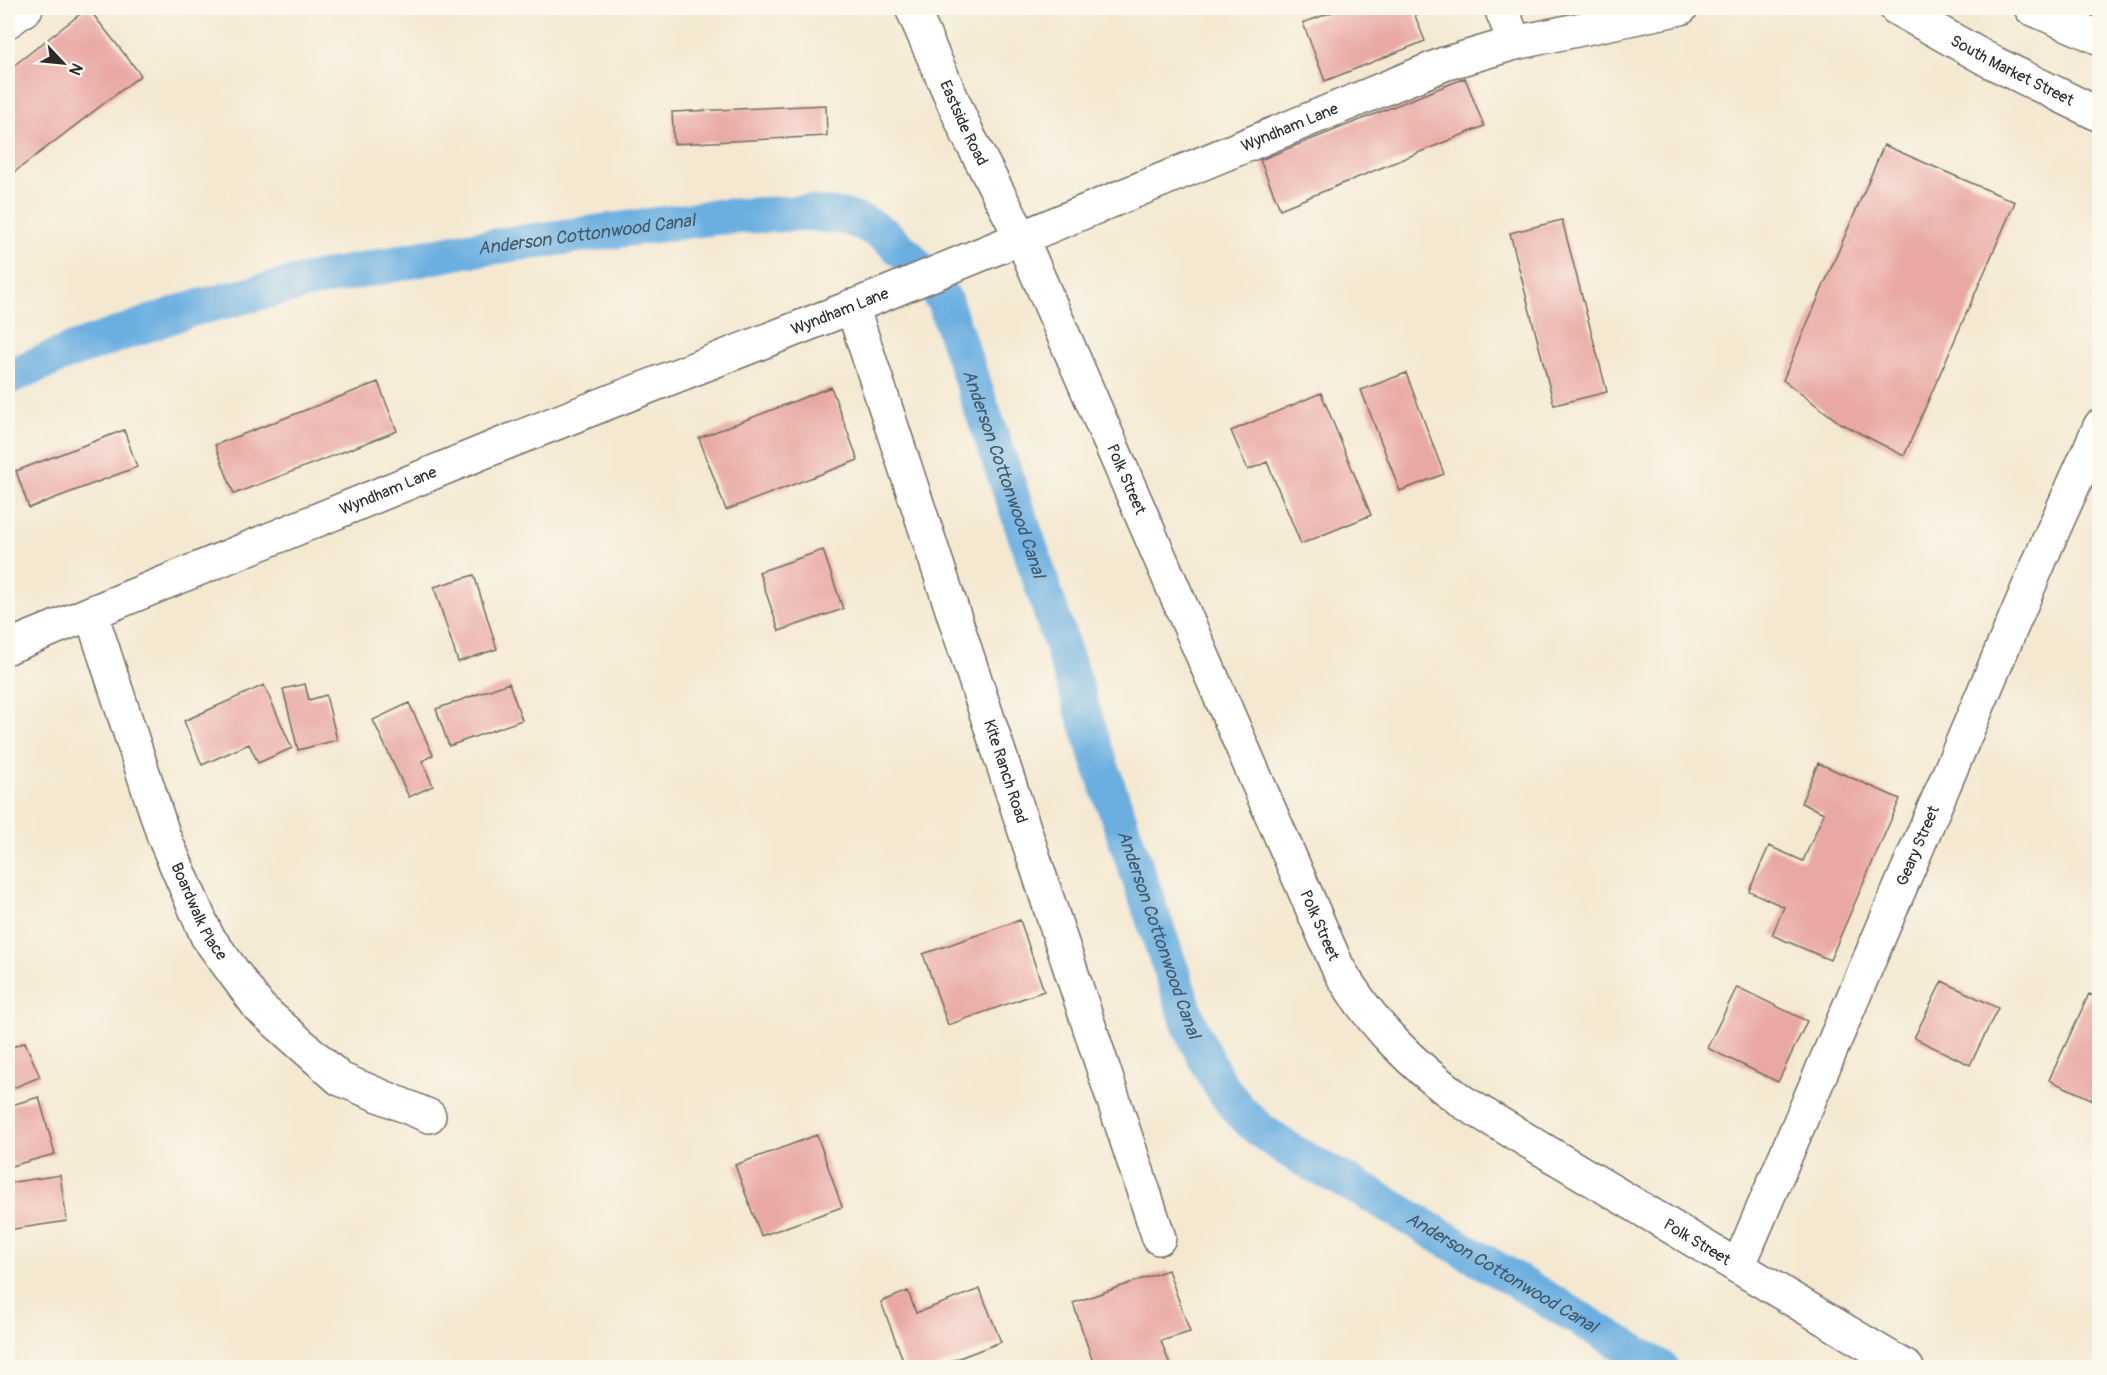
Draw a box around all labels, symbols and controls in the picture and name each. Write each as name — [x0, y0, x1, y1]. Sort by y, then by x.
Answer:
street label: South Market Street — [1947, 31, 2078, 111]
north arrow — [33, 33, 93, 93]
text: N — [64, 60, 87, 79]
street label: Eastside Road — [935, 77, 992, 169]
street label: Wyndham Lane — [1238, 99, 1341, 156]
water label: Anderson Cottonwood Canal — [476, 208, 698, 260]
street label: Wyndham Lane — [788, 283, 892, 340]
water label: Anderson Cottonwood Canal — [957, 367, 1051, 582]
street label: Polk Street — [1102, 441, 1150, 518]
street label: Wyndham Lane — [337, 462, 440, 520]
street label: Kite Ranch Road — [979, 717, 1032, 826]
street label: Geary Street — [1892, 802, 1944, 889]
water label: Anderson Cottonwood Canal — [1112, 827, 1207, 1044]
street label: Boardwalk Place — [166, 860, 232, 964]
street label: Polk Street — [1295, 887, 1344, 964]
water label: Anderson Cottonwood Canal — [1402, 1207, 1603, 1339]
street label: Polk Street — [1660, 1214, 1735, 1270]

